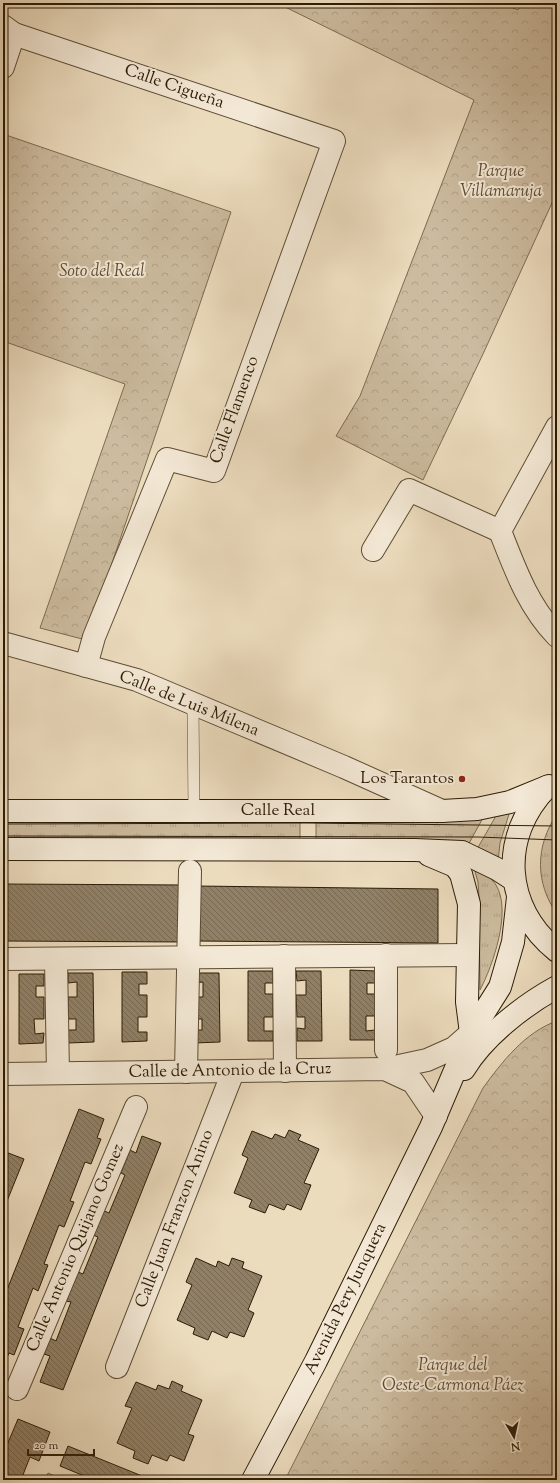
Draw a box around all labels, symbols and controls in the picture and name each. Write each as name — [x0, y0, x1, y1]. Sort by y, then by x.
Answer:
street label: Calle Cigueña — [121, 59, 227, 115]
park label: Parque Villamaruja — [460, 160, 542, 204]
park label: Soto del Real — [59, 260, 145, 284]
street label: Calle Flamenco — [204, 353, 266, 467]
street label: Calle de Luis Milena — [115, 665, 263, 743]
place label: Los Tarantos — [360, 767, 454, 791]
marker: Los Tarantos — [457, 774, 467, 784]
street label: Calle Real — [241, 799, 315, 823]
street label: Calle de Antonio de la Cruz — [128, 1057, 332, 1085]
street label: Calle Juan Franzon Anino — [130, 1126, 220, 1312]
street label: Calle Antonio Quijano Gomez — [21, 1140, 131, 1356]
street label: Avenida Pery Junquera — [299, 1219, 393, 1379]
park label: Parque del Oeste-Carmona Páez — [382, 1354, 524, 1398]
north arrow — [494, 1417, 534, 1457]
scale bar — [28, 1431, 94, 1457]
text: 20 m — [34, 1437, 59, 1455]
text: N — [510, 1437, 522, 1455]

